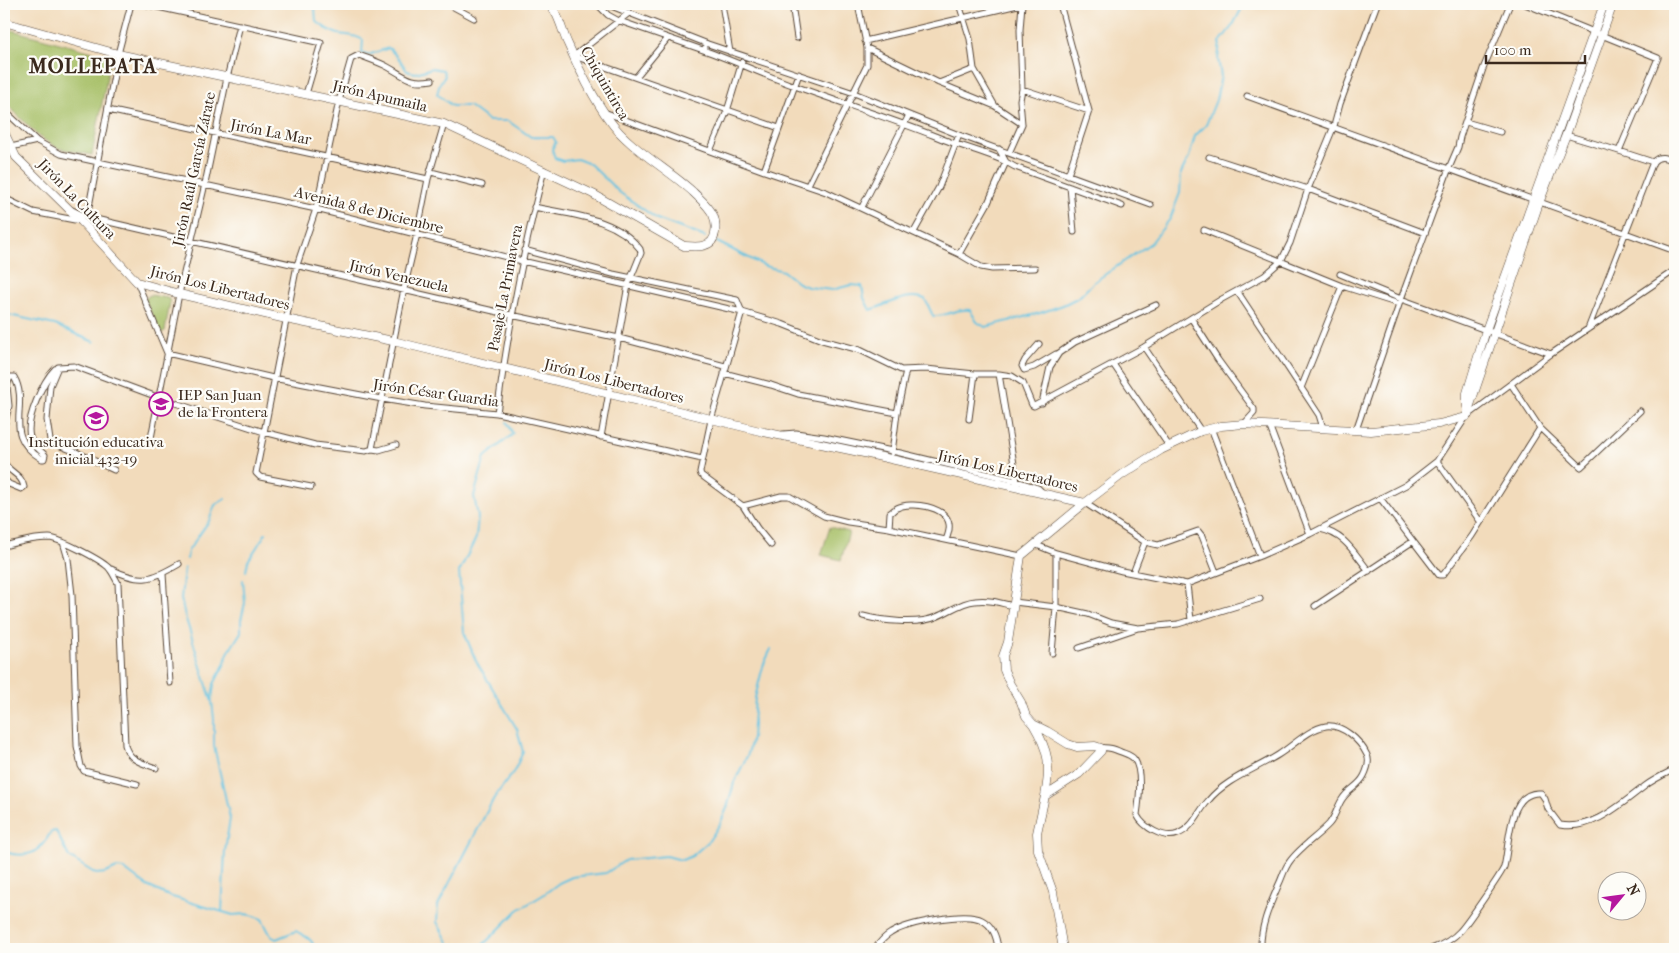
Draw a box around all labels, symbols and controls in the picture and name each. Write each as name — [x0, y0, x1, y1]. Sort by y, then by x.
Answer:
scale bar — [1486, 32, 1585, 64]
text: 100 m — [1494, 41, 1532, 59]
street label: Chiquintirca — [577, 43, 634, 124]
district label: MOLLEPATA — [28, 55, 157, 78]
street label: Jirón Apumaila — [330, 76, 430, 116]
street label: Jirón Raúl García Zárate — [169, 89, 219, 249]
street label: Jirón La Mar — [228, 115, 314, 149]
street label: Jirón La Cultura — [33, 154, 121, 244]
street label: Avenida 8 de Diciembre — [292, 183, 446, 237]
street label: Pasaje La Primavera — [484, 222, 526, 353]
street label: Jirón Venezuela — [347, 256, 452, 296]
street label: Jirón Los Libertadores — [147, 262, 292, 314]
street label: Jirón Los Libertadores — [541, 355, 686, 407]
street label: Jirón César Guardia — [371, 375, 501, 411]
place label: IEP San Juan de la Frontera — [178, 386, 269, 421]
school or university icon: IEP San Juan de la Frontera — [148, 391, 174, 417]
school or university icon: Institución educativa inicial 432-19 — [83, 405, 109, 431]
place label: Institución educativa inicial 432-19 — [28, 433, 165, 468]
street label: Jirón Los Libertadores — [935, 446, 1080, 496]
north arrow — [1596, 870, 1646, 920]
text: N — [1623, 881, 1643, 899]

